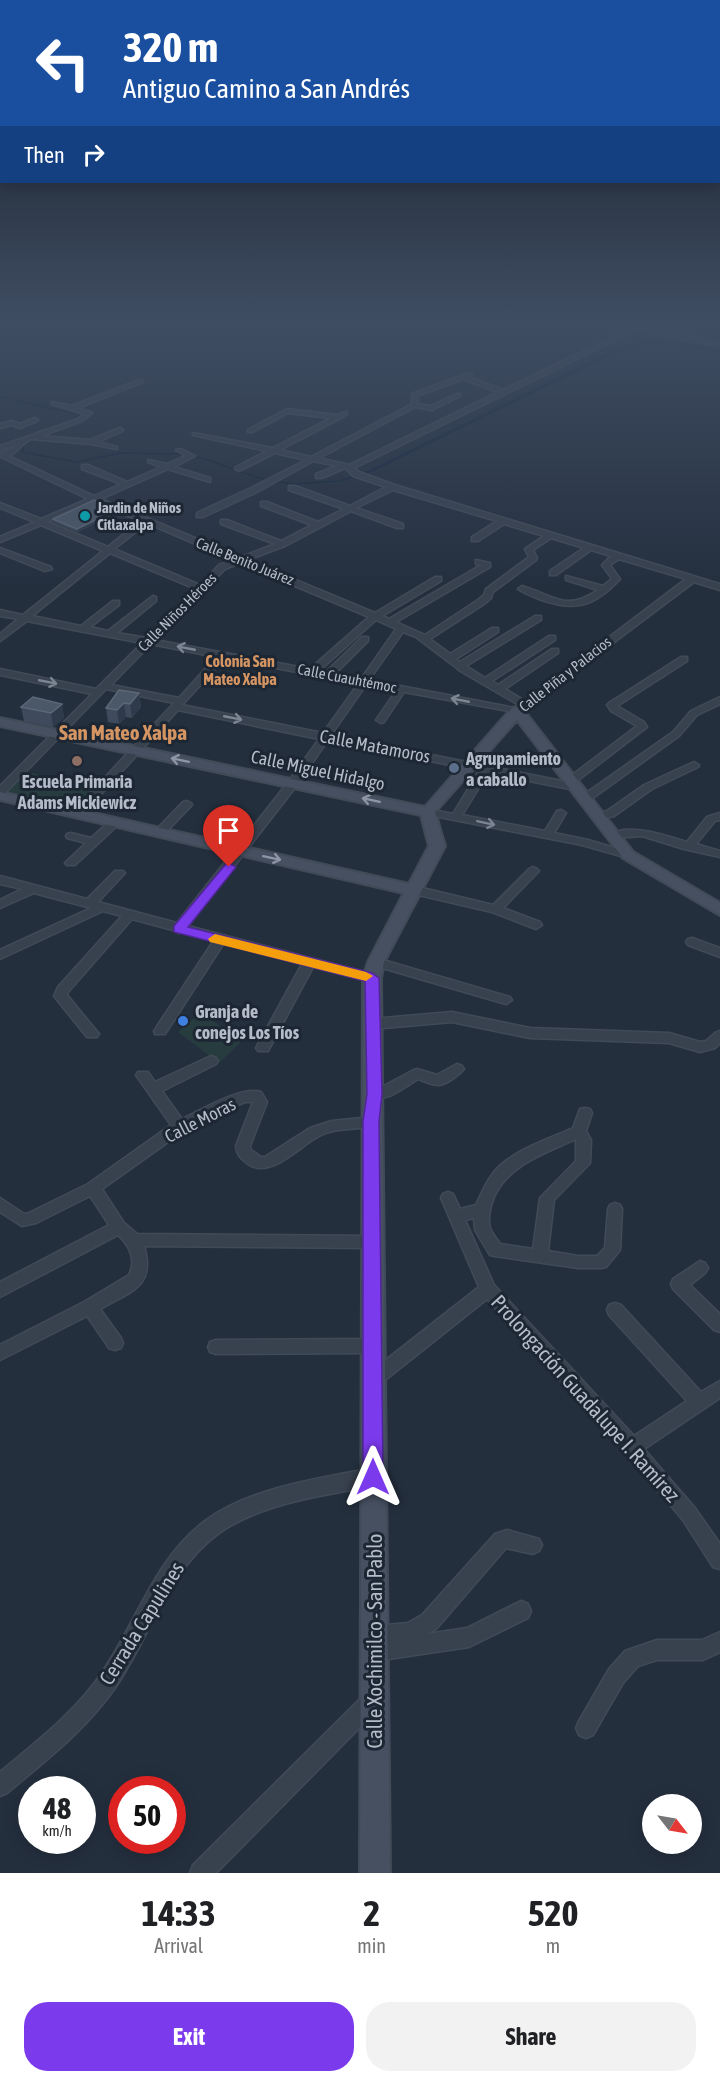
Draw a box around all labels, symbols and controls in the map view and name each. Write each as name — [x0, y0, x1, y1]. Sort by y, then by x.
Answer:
text: 320 m — [123, 23, 218, 71]
icon: left — [24, 24, 102, 102]
text: Antiguo Camino a San Andrés — [123, 73, 410, 104]
icon: right — [77, 138, 110, 171]
text: Then — [24, 142, 65, 168]
place label: Jardin de Niños Citlaxalpa — [96, 499, 182, 533]
marker: Jardin de Niños Citlaxalpa — [78, 509, 92, 523]
street label: Calle Benito Juárez — [194, 534, 297, 589]
street label: Calle Niños Héroes — [134, 569, 220, 655]
street label: Calle Piña y Palacios — [516, 633, 614, 715]
one-way arrow — [176, 642, 196, 653]
district label: Colonia San Mateo Xalpa — [203, 652, 277, 688]
street label: Calle Cuauhtémoc — [296, 660, 398, 696]
one-way arrow — [38, 677, 58, 688]
one-way arrow — [450, 694, 470, 705]
one-way arrow — [223, 713, 243, 724]
district label: San Mateo Xalpa — [59, 720, 187, 744]
street label: Calle Matamoros — [318, 725, 432, 767]
street label: Calle Miguel Hidalgo — [249, 746, 387, 794]
place label: Agrupamiento a caballo — [465, 748, 561, 790]
marker: Escuela Primaria Adams Mickiewicz — [70, 754, 84, 768]
one-way arrow — [171, 754, 191, 765]
marker: Agrupamiento a caballo — [447, 761, 461, 775]
place label: Escuela Primaria Adams Mickiewicz — [17, 771, 137, 813]
one-way arrow — [362, 794, 381, 805]
pin — [203, 805, 254, 867]
icon: arrive — [212, 814, 245, 847]
one-way arrow — [475, 818, 495, 829]
one-way arrow — [262, 853, 281, 865]
place label: Granja de conejos Los Tíos — [195, 1001, 300, 1043]
marker: Granja de conejos Los Tíos — [176, 1014, 190, 1028]
street label: Calle Moras — [161, 1093, 239, 1147]
street label: Prolongación Guadalupe I. Ramírez — [487, 1290, 686, 1507]
position arrow — [341, 1445, 405, 1509]
street label: Calle Xochimilco - San Pablo — [362, 1534, 386, 1748]
street label: Cerrada Capulines — [94, 1557, 188, 1689]
speed limit sign: 50 — [108, 1776, 186, 1854]
text: 48 — [43, 1791, 71, 1825]
north arrow — [642, 1794, 702, 1854]
map controls — [642, 1794, 702, 1854]
text: km/h — [42, 1822, 72, 1839]
text: 14:33 — [142, 1892, 216, 1934]
text: 2 — [363, 1892, 380, 1934]
text: 520 — [528, 1892, 578, 1934]
text: Arrival — [154, 1934, 203, 1957]
text: min — [357, 1934, 386, 1957]
text: m — [546, 1934, 560, 1957]
button: Exit — [24, 2002, 354, 2071]
button: Share — [366, 2002, 696, 2071]

